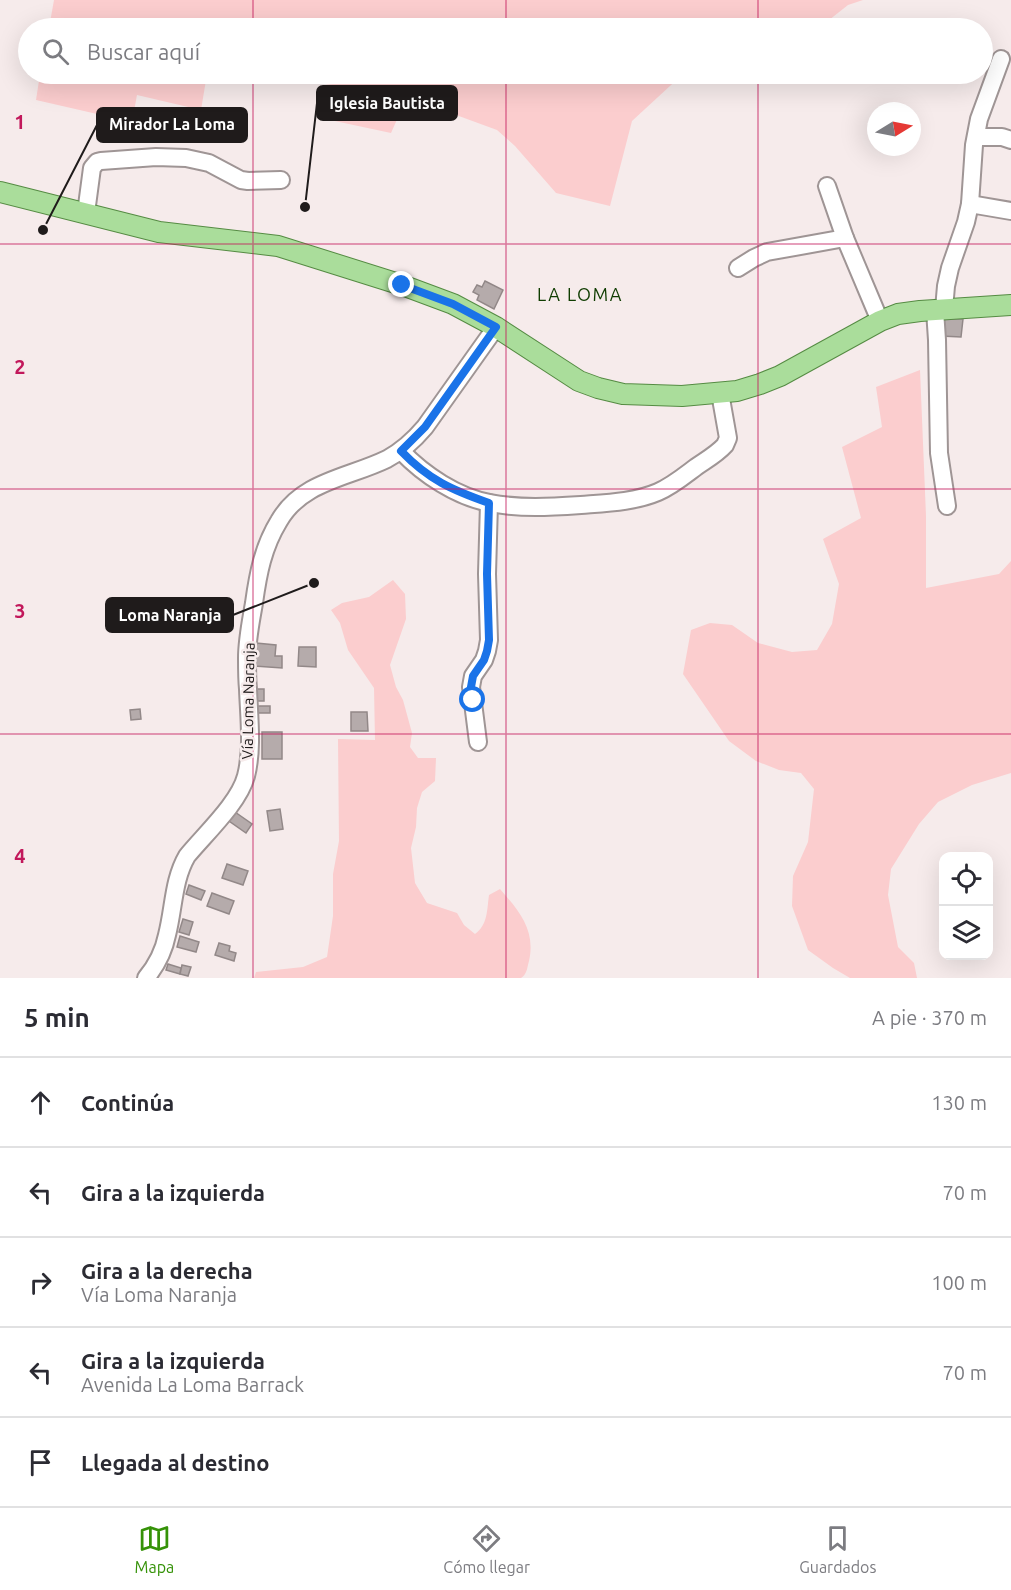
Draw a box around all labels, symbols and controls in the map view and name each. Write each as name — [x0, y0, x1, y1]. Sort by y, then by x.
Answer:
search box — [18, 18, 993, 84]
icon: search — [39, 35, 72, 68]
text: Buscar aquí — [87, 39, 200, 64]
callout: Iglesia Bautista — [317, 86, 457, 120]
text: Iglesia Bautista — [329, 94, 445, 112]
north arrow — [867, 102, 921, 156]
callout: Mirador La Loma — [97, 108, 247, 142]
text: 1 — [14, 110, 26, 133]
text: Mirador La Loma — [109, 115, 235, 133]
route end — [388, 271, 414, 297]
district label: LA LOMA — [537, 284, 623, 304]
text: 2 — [14, 355, 26, 378]
callout: Loma Naranja — [106, 598, 233, 632]
text: 3 — [14, 599, 26, 622]
text: Loma Naranja — [119, 606, 221, 624]
street label: Vía Loma Naranja — [238, 642, 258, 760]
route start — [459, 686, 485, 712]
text: 4 — [14, 844, 26, 867]
map controls — [939, 852, 993, 960]
button: locate — [939, 852, 993, 906]
button: layers — [939, 906, 993, 960]
text: 5 min — [24, 1003, 90, 1032]
text: A pie · 370 m — [872, 1006, 987, 1029]
icon: ahead — [24, 1086, 57, 1119]
text: Continúa — [81, 1090, 174, 1115]
text: 130 m — [931, 1091, 987, 1114]
icon: left — [24, 1176, 57, 1209]
text: Gira a la izquierda — [81, 1180, 265, 1205]
text: 70 m — [943, 1181, 987, 1204]
text: Gira a la derecha — [81, 1258, 253, 1283]
icon: right — [24, 1266, 57, 1299]
text: 100 m — [931, 1271, 987, 1294]
text: Vía Loma Naranja — [81, 1283, 237, 1306]
text: Gira a la izquierda — [81, 1348, 265, 1373]
icon: left — [24, 1356, 57, 1389]
text: 70 m — [943, 1361, 987, 1384]
text: Avenida La Loma Barrack — [81, 1373, 304, 1396]
icon: arrive — [24, 1446, 57, 1479]
text: Llegada al destino — [81, 1450, 269, 1475]
tab: Mapa — [135, 1522, 174, 1576]
tab: Cómo llegar — [443, 1522, 530, 1576]
tab: Guardados — [799, 1522, 876, 1576]

